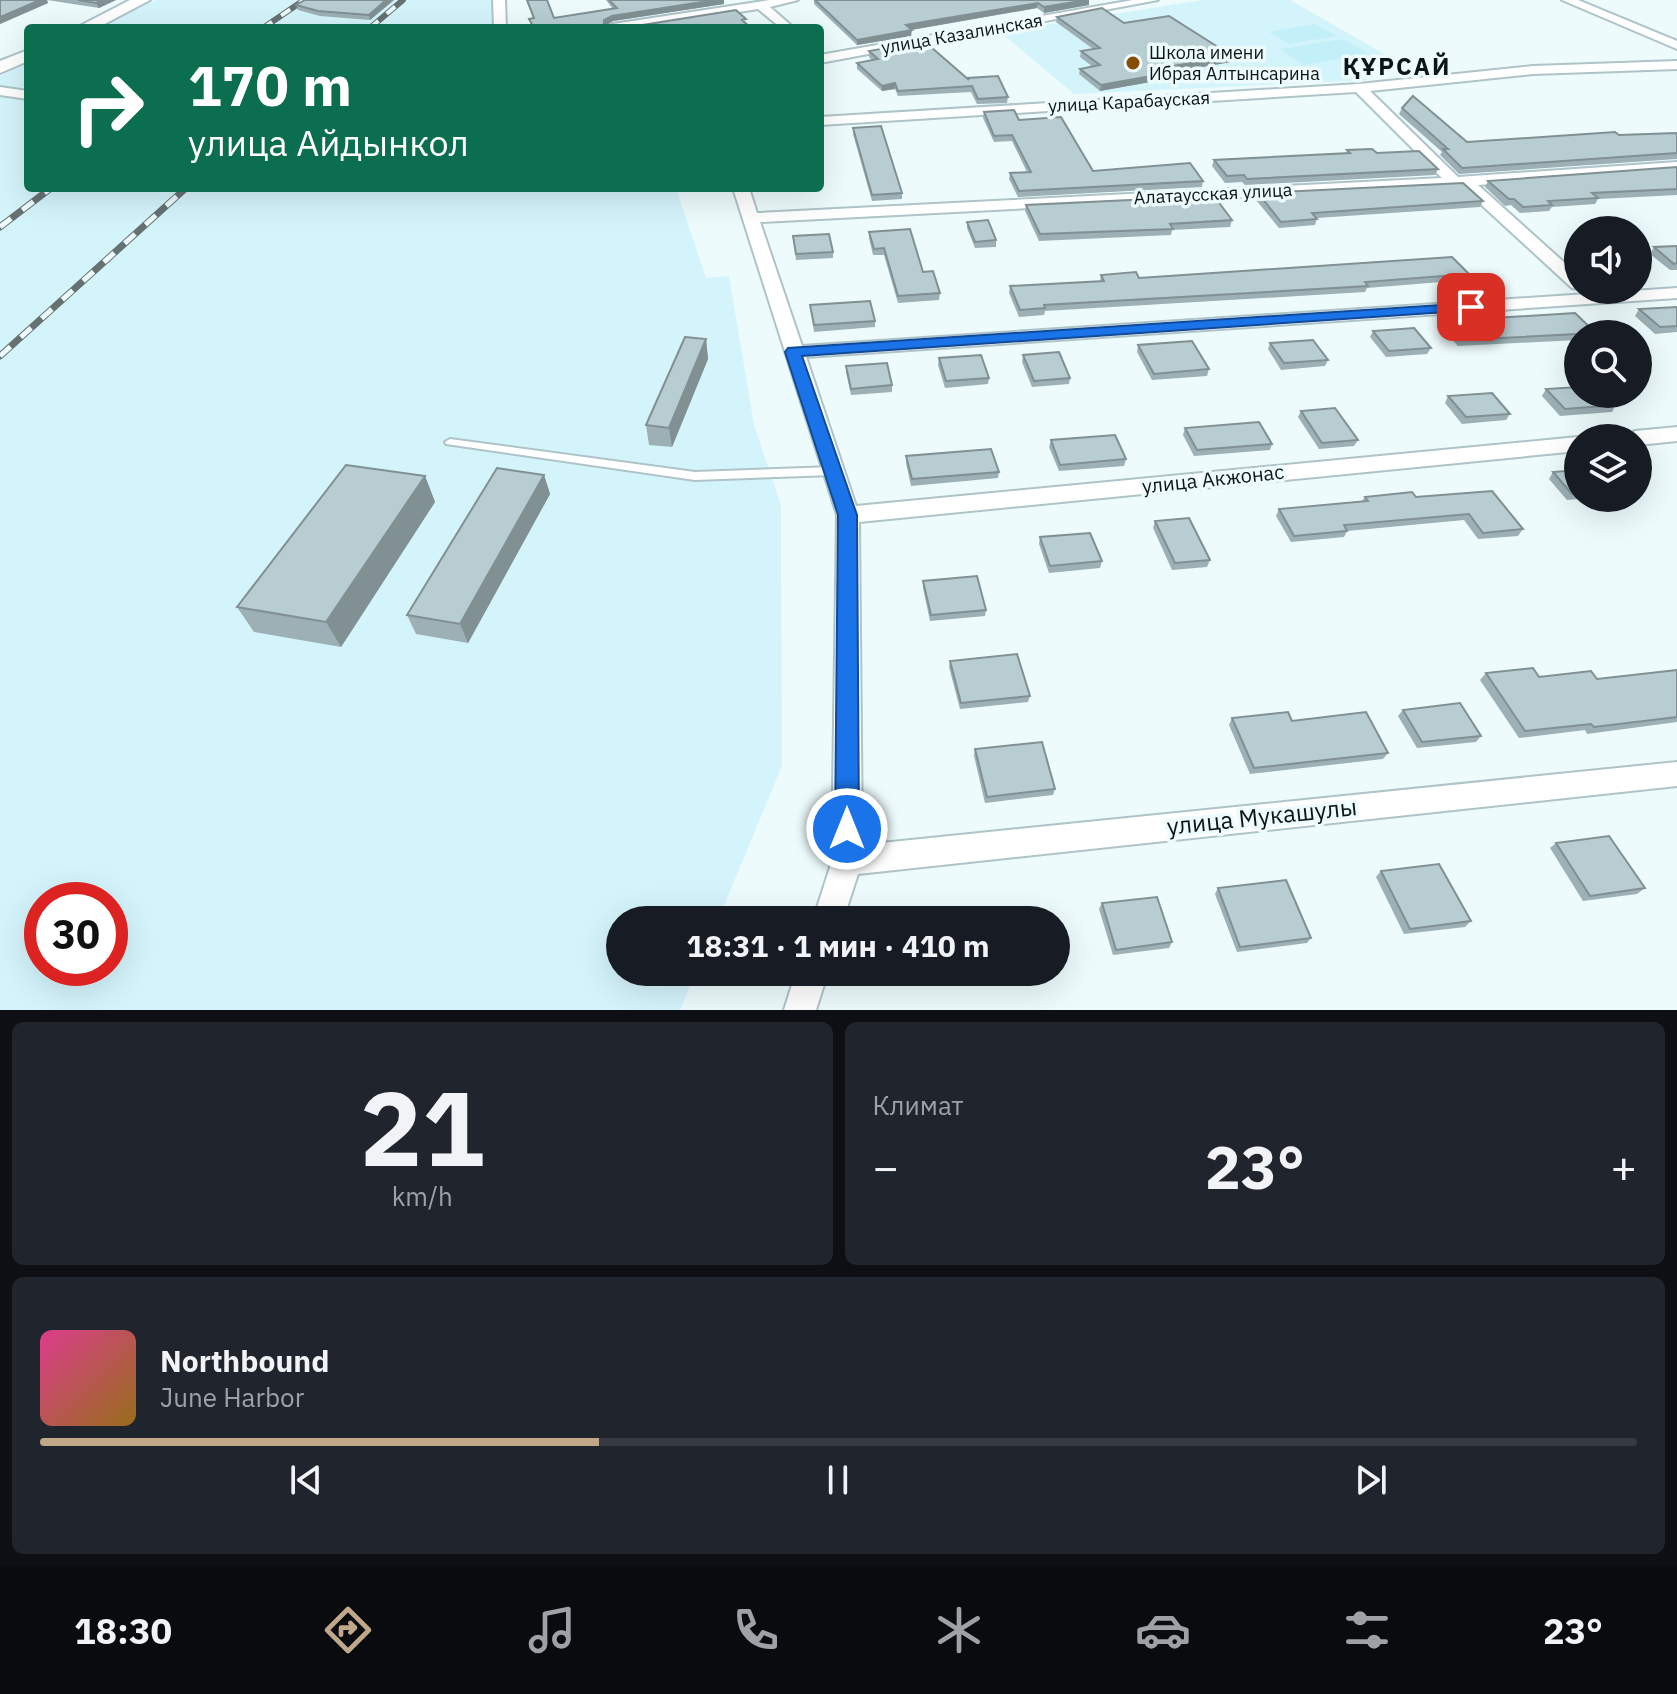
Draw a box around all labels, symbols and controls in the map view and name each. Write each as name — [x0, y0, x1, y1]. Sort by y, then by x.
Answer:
street label: улица Казалинская — [879, 8, 1044, 59]
place label: Школа имени Ибрая Алтынсарина — [1149, 41, 1320, 85]
text: 170 m — [188, 49, 352, 121]
district label: ҚҰРСАЙ — [1343, 50, 1451, 82]
marker: Школа имени Ибрая Алтынсарина — [1124, 54, 1142, 72]
icon: right — [56, 56, 160, 160]
street label: улица Карабауская — [1047, 86, 1211, 117]
text: улица Айдынкол — [188, 119, 469, 166]
street label: Алатаусская улица — [1133, 178, 1293, 209]
map controls — [1564, 216, 1652, 512]
button: sound — [1564, 216, 1652, 304]
pin — [1437, 273, 1505, 341]
icon: arrive — [1449, 285, 1493, 329]
button: search — [1564, 320, 1652, 408]
button: layers — [1564, 424, 1652, 512]
street label: улица Акжонас — [1141, 458, 1285, 499]
position arrow — [805, 787, 889, 871]
street label: улица Мукашулы — [1165, 790, 1359, 842]
speed limit sign: 30 — [24, 882, 128, 986]
text: 18:31 · 1 мин · 410 m — [686, 926, 990, 965]
text: 21 — [360, 1059, 485, 1195]
text: Климат — [873, 1088, 964, 1122]
text: 23° — [1205, 1127, 1305, 1206]
text: − — [873, 1138, 899, 1195]
text: + — [1611, 1138, 1637, 1195]
text: km/h — [392, 1179, 453, 1213]
text: Northbound — [160, 1341, 329, 1380]
text: June Harbor — [160, 1380, 304, 1414]
icon: previous — [284, 1458, 328, 1502]
icon: pause — [816, 1458, 860, 1502]
icon: next — [1349, 1458, 1393, 1502]
icon: directions — [320, 1602, 376, 1658]
icon: music — [524, 1602, 580, 1658]
icon: phone — [728, 1602, 784, 1658]
icon: climate — [931, 1602, 987, 1658]
icon: car — [1135, 1602, 1191, 1658]
icon: filters — [1339, 1602, 1395, 1658]
text: 18:30 — [74, 1607, 172, 1654]
text: 23° — [1543, 1607, 1603, 1654]

